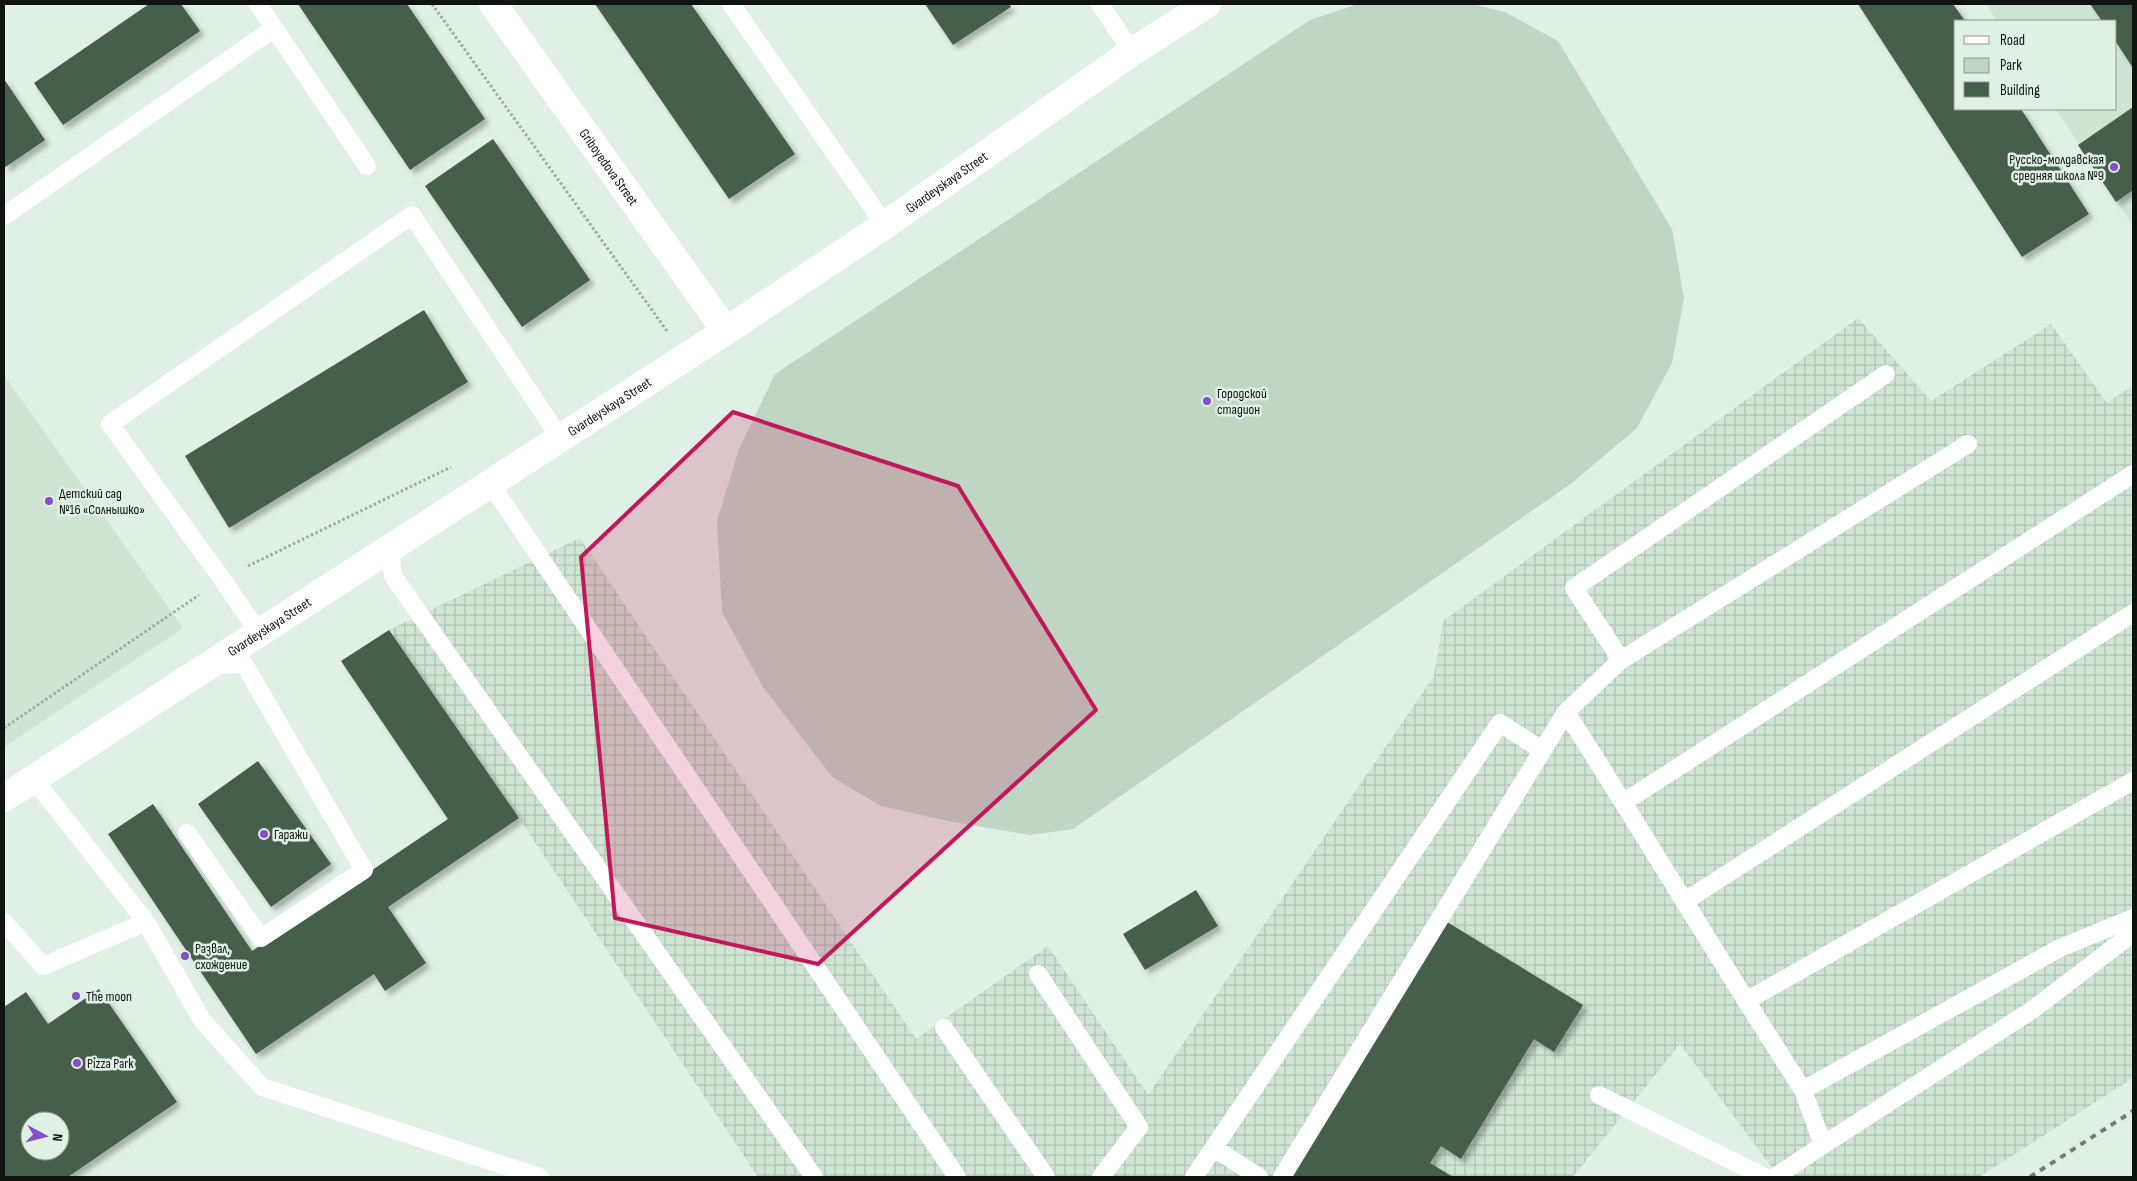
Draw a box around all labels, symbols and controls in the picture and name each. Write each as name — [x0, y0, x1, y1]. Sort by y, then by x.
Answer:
legend — [1954, 20, 2117, 110]
text: Road — [2000, 31, 2025, 50]
text: Park — [2000, 56, 2022, 75]
text: Building — [2000, 81, 2040, 100]
street label: Griboyedova Street — [576, 126, 642, 209]
street label: Gvardeyskaya Street — [903, 148, 991, 217]
place label: Русско-молдавская средняя школа №9 — [2009, 151, 2104, 184]
marker: Русско-молдавская средняя школа №9 — [2108, 161, 2120, 173]
street label: Gvardeyskaya Street — [565, 374, 655, 440]
place label: Городской стадион — [1217, 385, 1267, 418]
marker: Городской стадион — [1201, 395, 1213, 407]
place label: Детский сад №16 «Солнышко» — [59, 485, 145, 518]
marker: Детский сад №16 «Солнышко» — [43, 495, 55, 507]
street label: Gvardeyskaya Street — [225, 594, 315, 660]
place label: Гаражи — [274, 826, 308, 843]
marker: Гаражи — [258, 828, 270, 840]
place label: Развал, схождение — [195, 940, 247, 973]
marker: Развал, схождение — [179, 950, 191, 962]
place label: The moon — [86, 988, 132, 1005]
marker: The moon — [70, 990, 82, 1002]
place label: Pizza Park — [87, 1055, 134, 1072]
marker: Pizza Park — [71, 1057, 83, 1069]
north arrow — [20, 1111, 70, 1161]
text: N — [49, 1133, 66, 1142]

